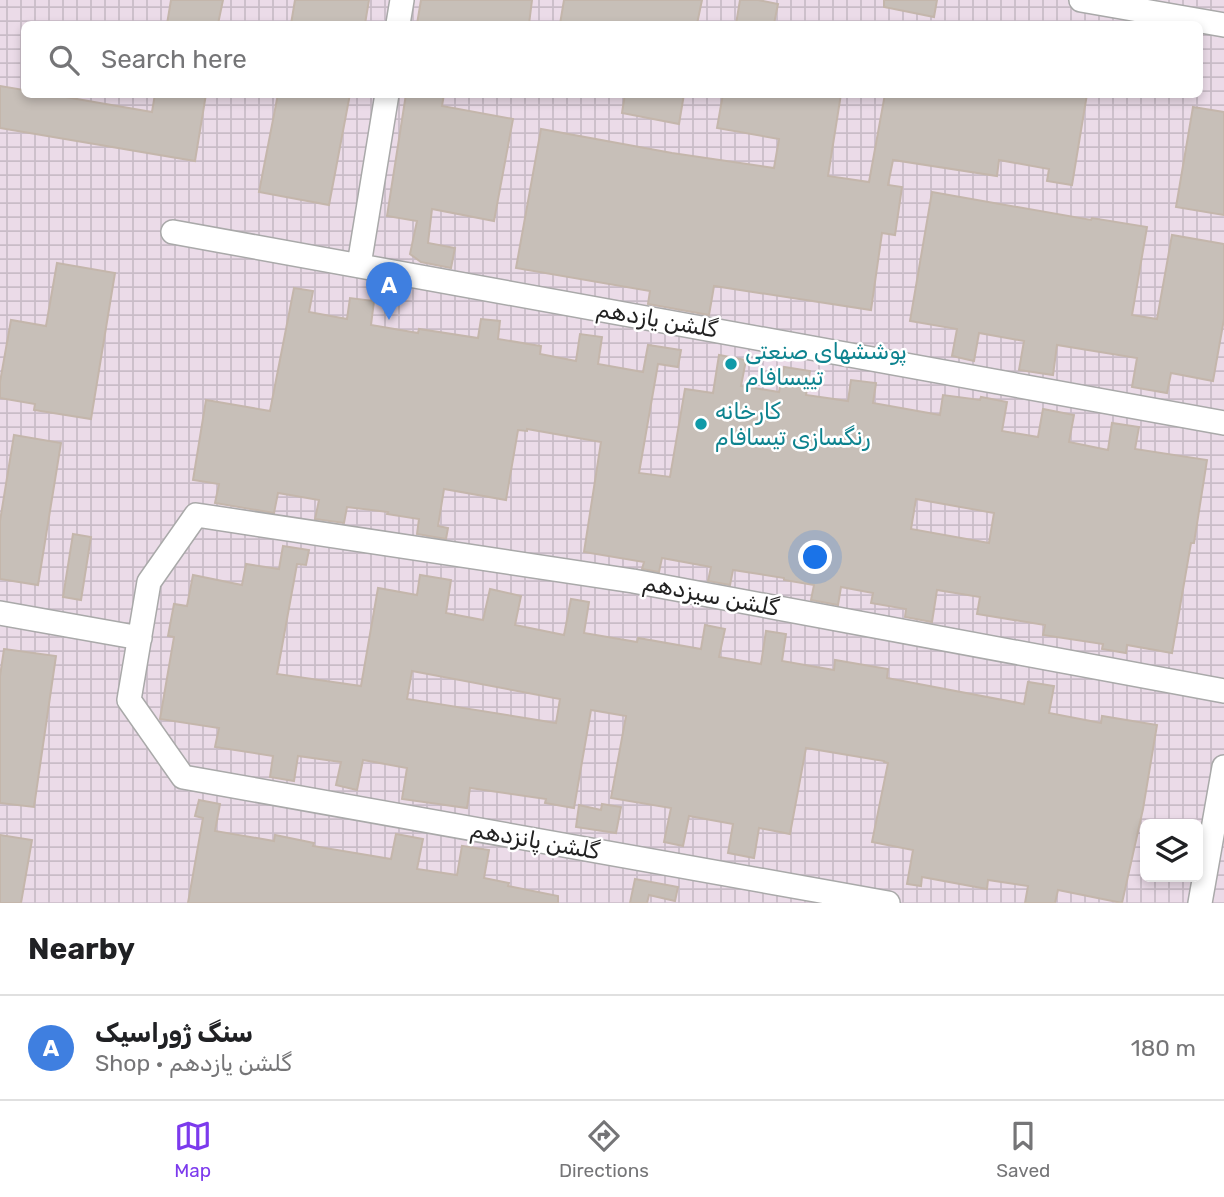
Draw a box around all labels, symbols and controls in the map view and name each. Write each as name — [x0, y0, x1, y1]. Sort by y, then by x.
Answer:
search box — [21, 21, 1203, 98]
icon: search — [45, 41, 83, 79]
text: Search here — [101, 44, 247, 75]
pin: A — [366, 262, 412, 320]
street label: گلشن یازدهم — [594, 295, 720, 345]
place label: پوششهای صنعتی تییسافام — [745, 337, 907, 392]
marker: پوششهای صنعتی تییسافام — [723, 356, 739, 372]
place label: کارخانه رنگسازی تیسافام — [715, 397, 871, 452]
marker: کارخانه رنگسازی تیسافام — [693, 416, 709, 432]
your location — [798, 540, 832, 574]
street label: گلشن سیزدهم — [640, 568, 782, 623]
street label: گلشن پانزدهم — [468, 815, 602, 867]
map controls — [1140, 819, 1203, 882]
button: layers — [1140, 819, 1203, 882]
text: Nearby — [28, 931, 135, 967]
text: سنگ ژوراسیک — [95, 1018, 253, 1049]
text: A — [43, 1034, 59, 1062]
text: 180 m — [1131, 1034, 1196, 1062]
text: Shop · گلشن یازدهم — [95, 1049, 292, 1077]
tab: Map — [174, 1117, 212, 1182]
tab: Directions — [559, 1117, 649, 1182]
tab: Saved — [996, 1117, 1050, 1182]

